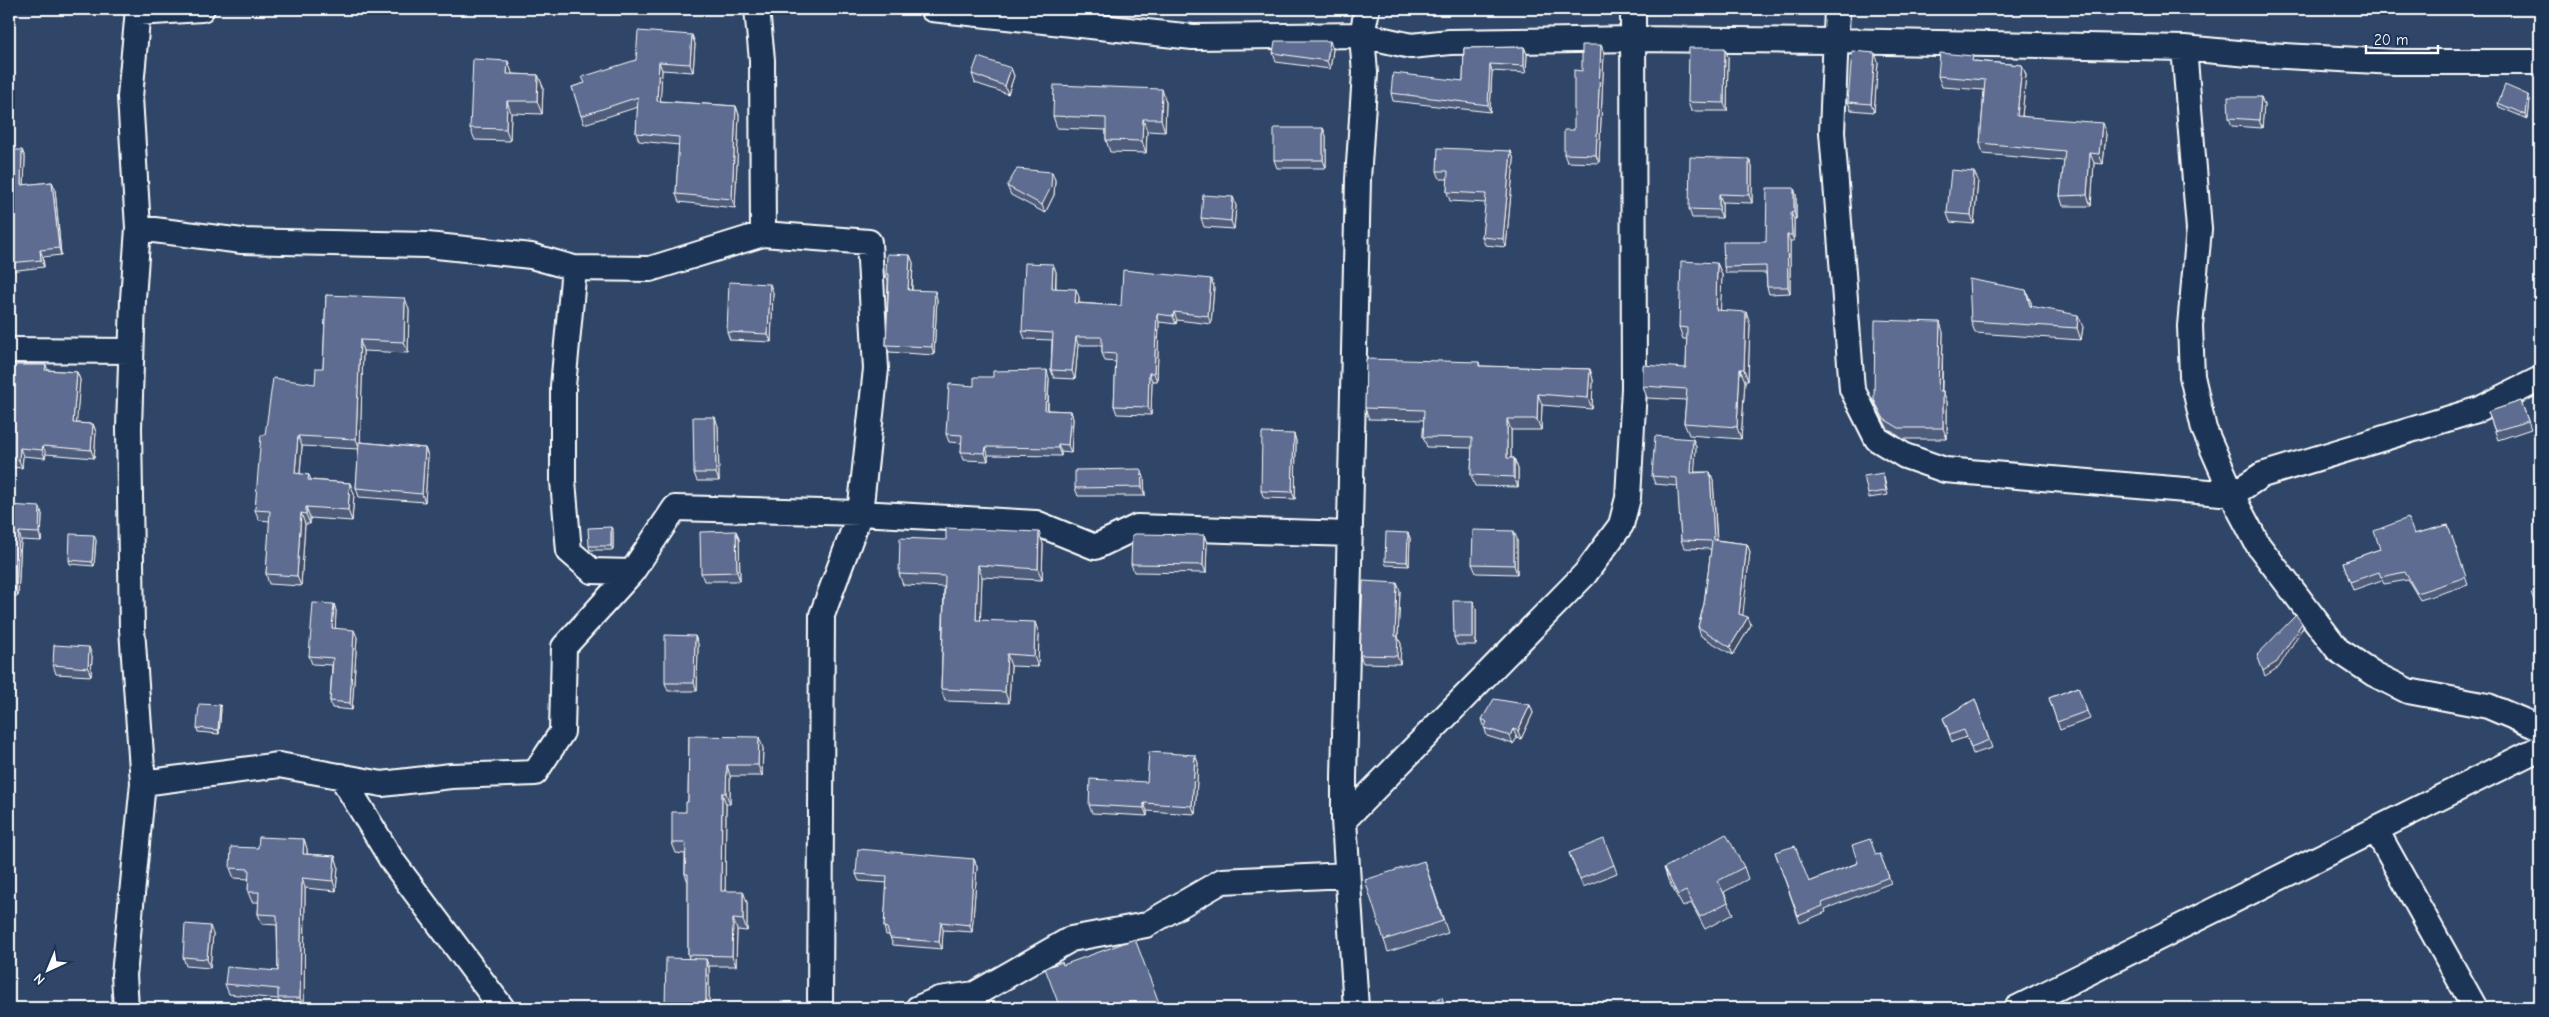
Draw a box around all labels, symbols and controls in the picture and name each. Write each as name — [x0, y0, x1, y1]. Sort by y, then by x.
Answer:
scale bar — [2366, 22, 2439, 54]
text: 20 m — [2374, 31, 2408, 49]
north arrow — [22, 944, 72, 994]
text: N — [30, 970, 49, 988]

